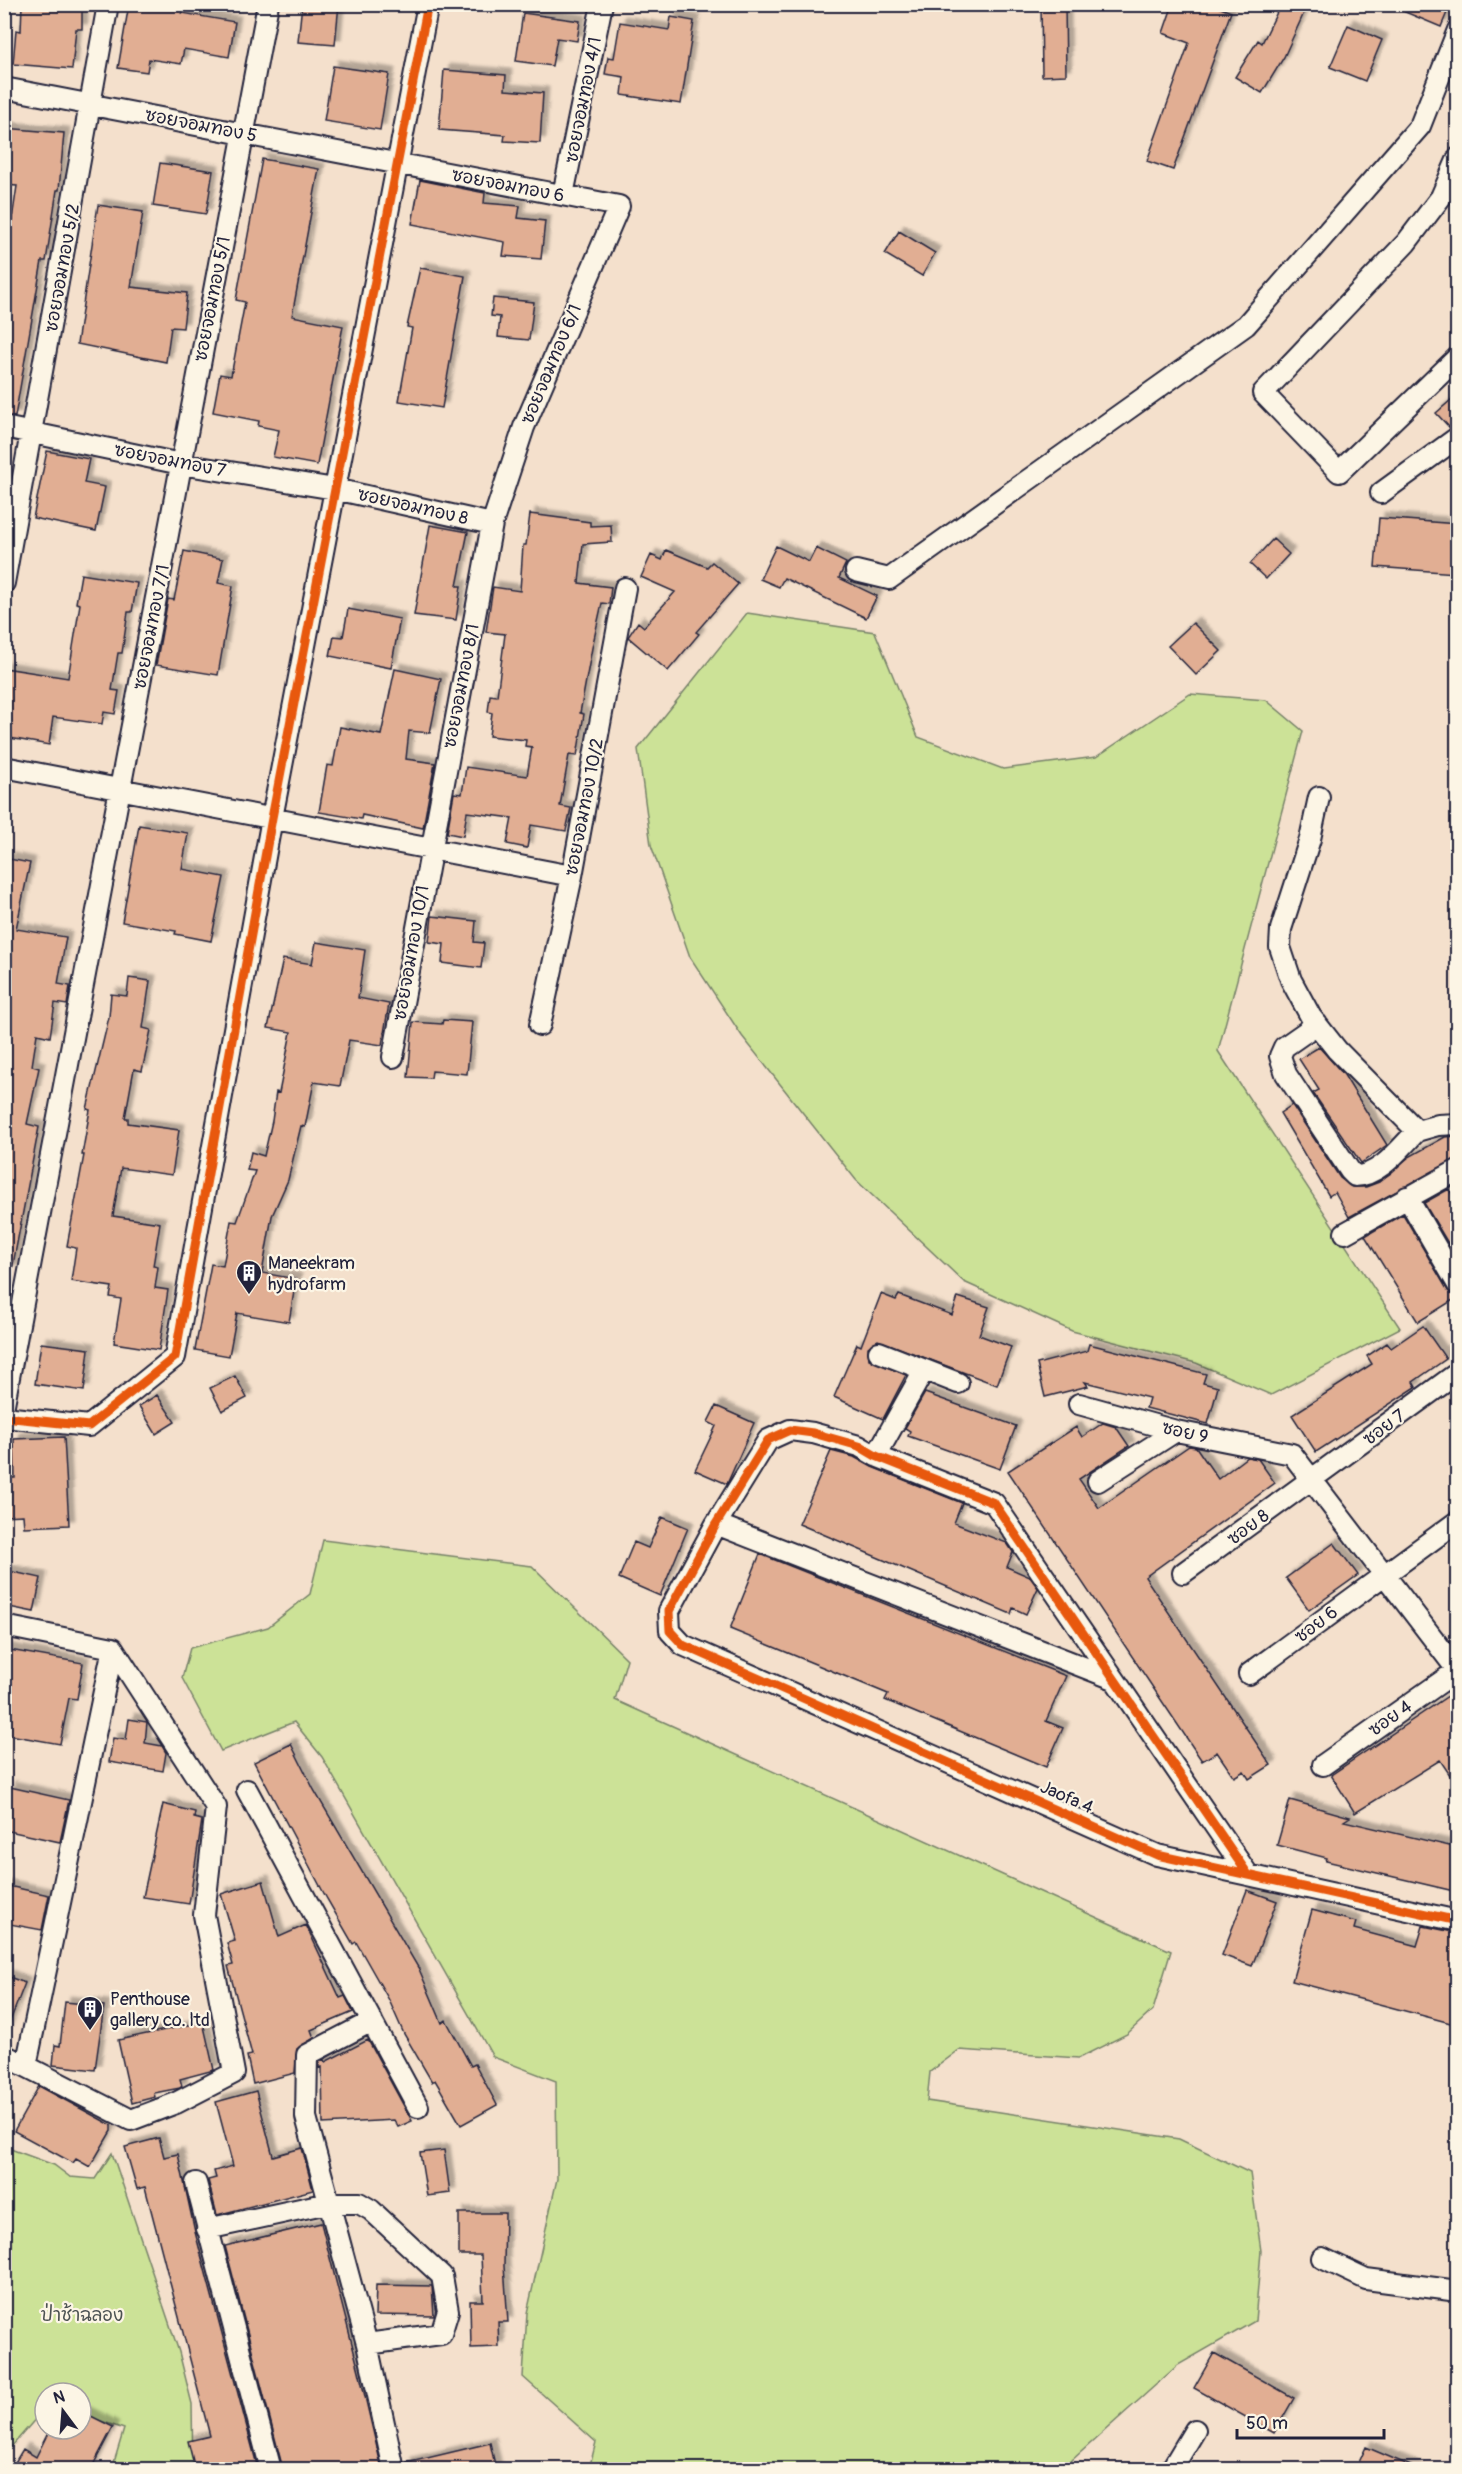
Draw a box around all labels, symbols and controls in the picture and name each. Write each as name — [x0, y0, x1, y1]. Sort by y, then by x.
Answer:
street label: ซอยจอมทอง 4/1 — [560, 35, 607, 165]
street label: ซอยจอมทอง 5 — [143, 103, 259, 148]
street label: ซอยจอมทอง 6 — [450, 163, 566, 208]
street label: ซอยจอมทอง 5/2 — [40, 202, 85, 334]
street label: ซอยจอมทอง 5/1 — [189, 234, 236, 364]
street label: ซอยจอมทอง 6/1 — [516, 301, 587, 428]
street label: ซอยจอมทอง 7 — [112, 438, 228, 483]
street label: ซอยจอมทอง 8 — [355, 483, 471, 530]
street label: ซอยจอมทอง 7/1 — [128, 563, 175, 692]
street label: ซอยจอมทอง 8/1 — [438, 622, 485, 750]
street label: ซอยจอมทอง 10/2 — [560, 736, 609, 878]
street label: ซอยจอมทอง 10/1 — [388, 884, 435, 1022]
place label: Maneekram hydrofarm — [268, 1252, 355, 1296]
building icon: Maneekram hydrofarm — [234, 1258, 264, 1296]
street label: ซอย 7 — [1359, 1404, 1410, 1451]
street label: ซอย 9 — [1160, 1416, 1210, 1449]
street label: ซอย 8 — [1223, 1504, 1274, 1550]
street label: ซอย 6 — [1290, 1601, 1342, 1648]
street label: ซอย 4 — [1364, 1695, 1417, 1742]
street label: Jaofa 4 — [1037, 1776, 1098, 1820]
place label: Penthouse gallery co. ltd — [110, 1988, 210, 2032]
building icon: Penthouse gallery co. ltd — [75, 1994, 105, 2032]
park label: ป่าช้าฉลอง — [41, 2303, 123, 2327]
north arrow — [33, 2381, 93, 2441]
text: N — [51, 2386, 67, 2409]
scale bar — [1237, 2402, 1384, 2440]
text: 50 m — [1246, 2412, 1288, 2435]

